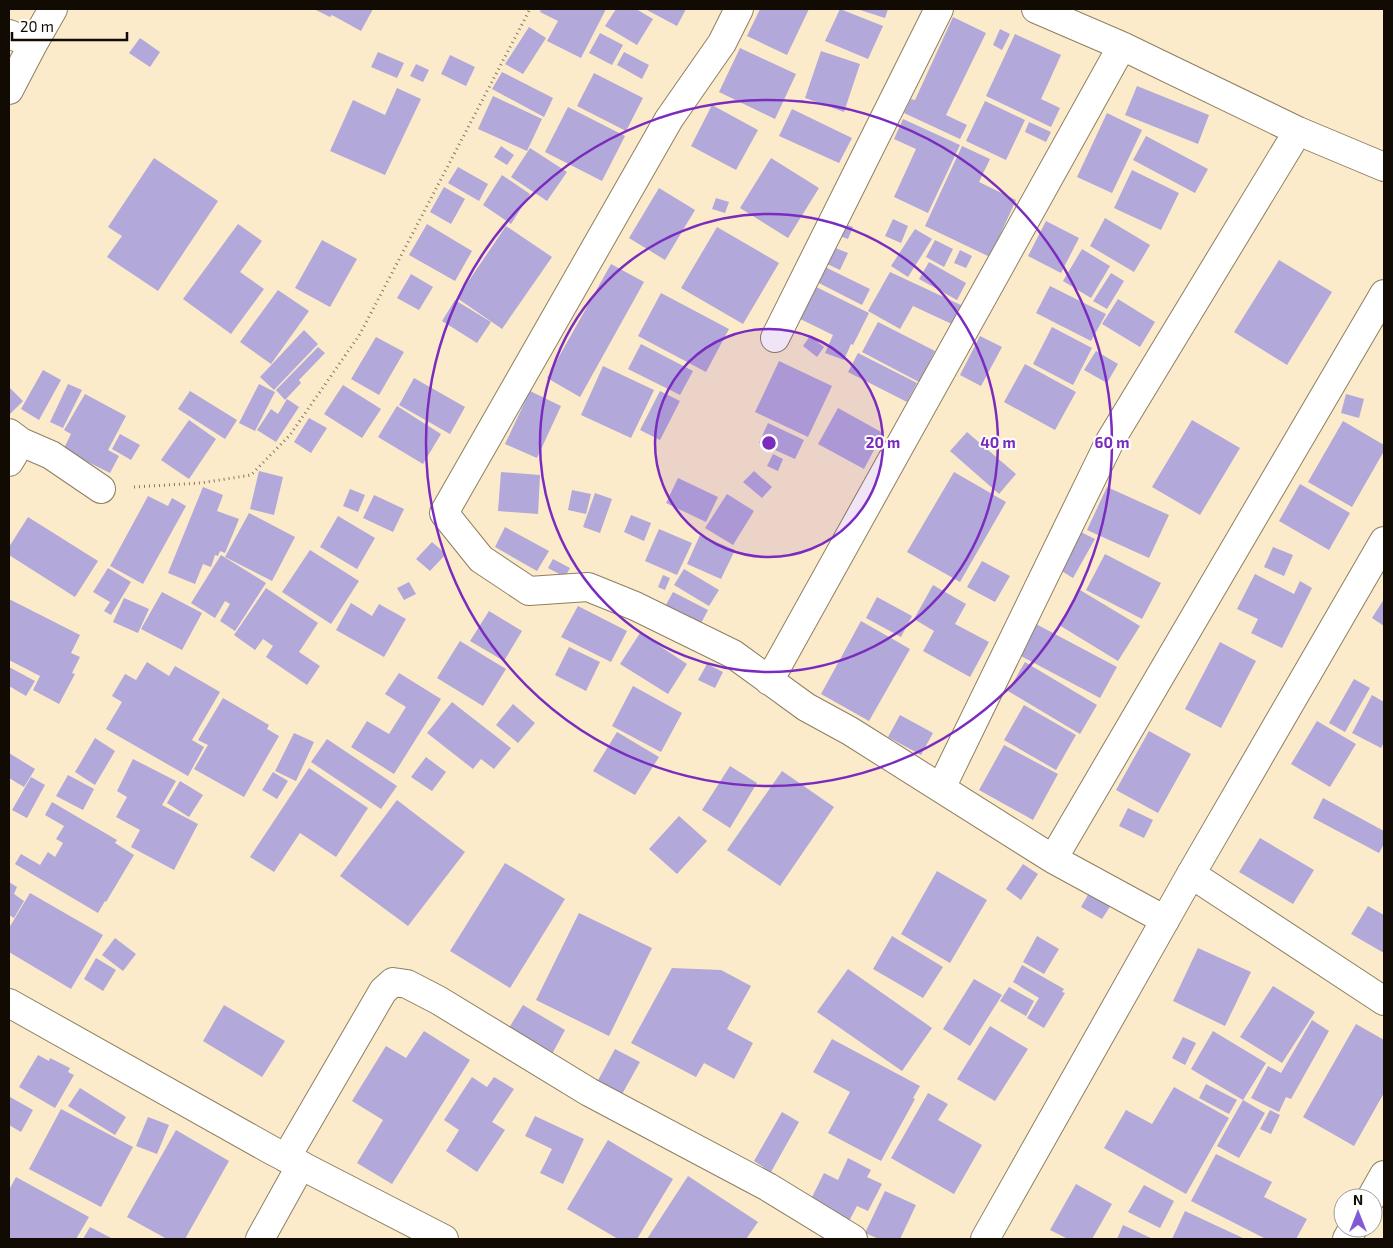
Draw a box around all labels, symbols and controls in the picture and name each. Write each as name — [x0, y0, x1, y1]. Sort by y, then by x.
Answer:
scale bar — [12, 10, 128, 42]
text: 20 m — [20, 17, 54, 35]
text: 20 m — [866, 433, 900, 451]
text: 40 m — [980, 433, 1016, 451]
text: 60 m — [1095, 433, 1129, 451]
centre of rings — [760, 434, 778, 452]
north arrow — [1333, 1188, 1383, 1238]
text: N — [1353, 1191, 1363, 1208]

